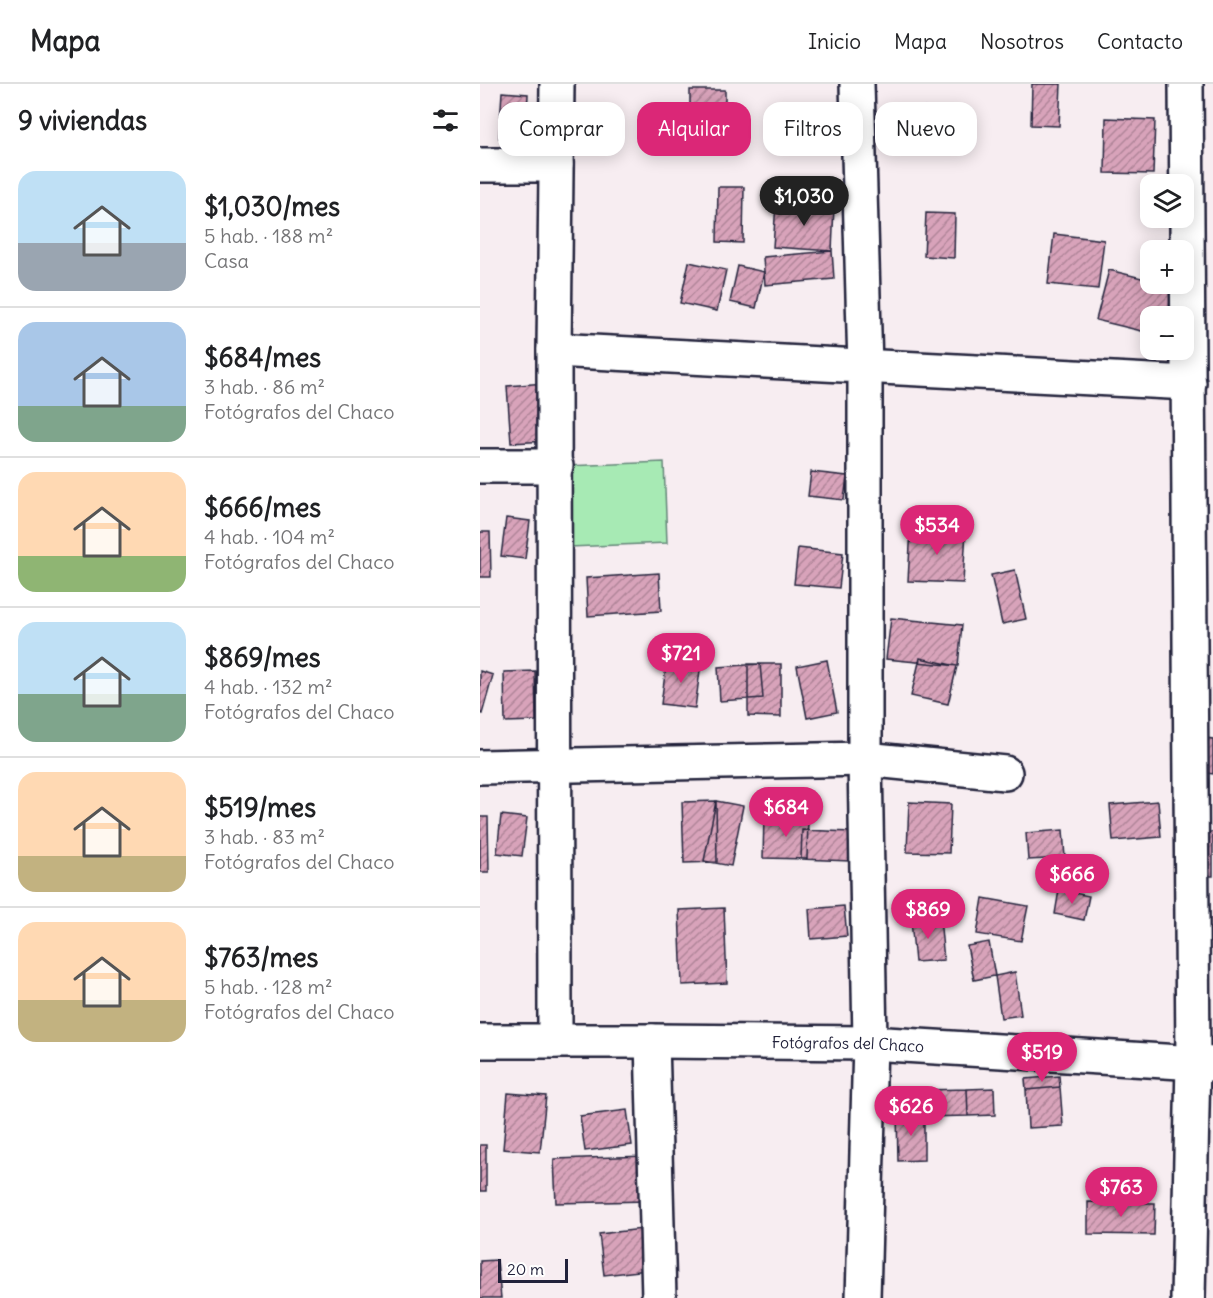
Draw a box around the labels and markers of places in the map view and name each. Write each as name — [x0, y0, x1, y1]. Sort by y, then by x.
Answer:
pin: $1,030 — [755, 176, 853, 227]
pin: $534 — [901, 505, 973, 556]
pin: $721 — [645, 633, 717, 684]
pin: $684 — [750, 787, 822, 838]
pin: $666 — [1036, 854, 1108, 905]
pin: $869 — [892, 889, 964, 940]
pin: $519 — [1006, 1032, 1078, 1083]
pin: $626 — [875, 1086, 947, 1137]
pin: $763 — [1085, 1167, 1157, 1218]

